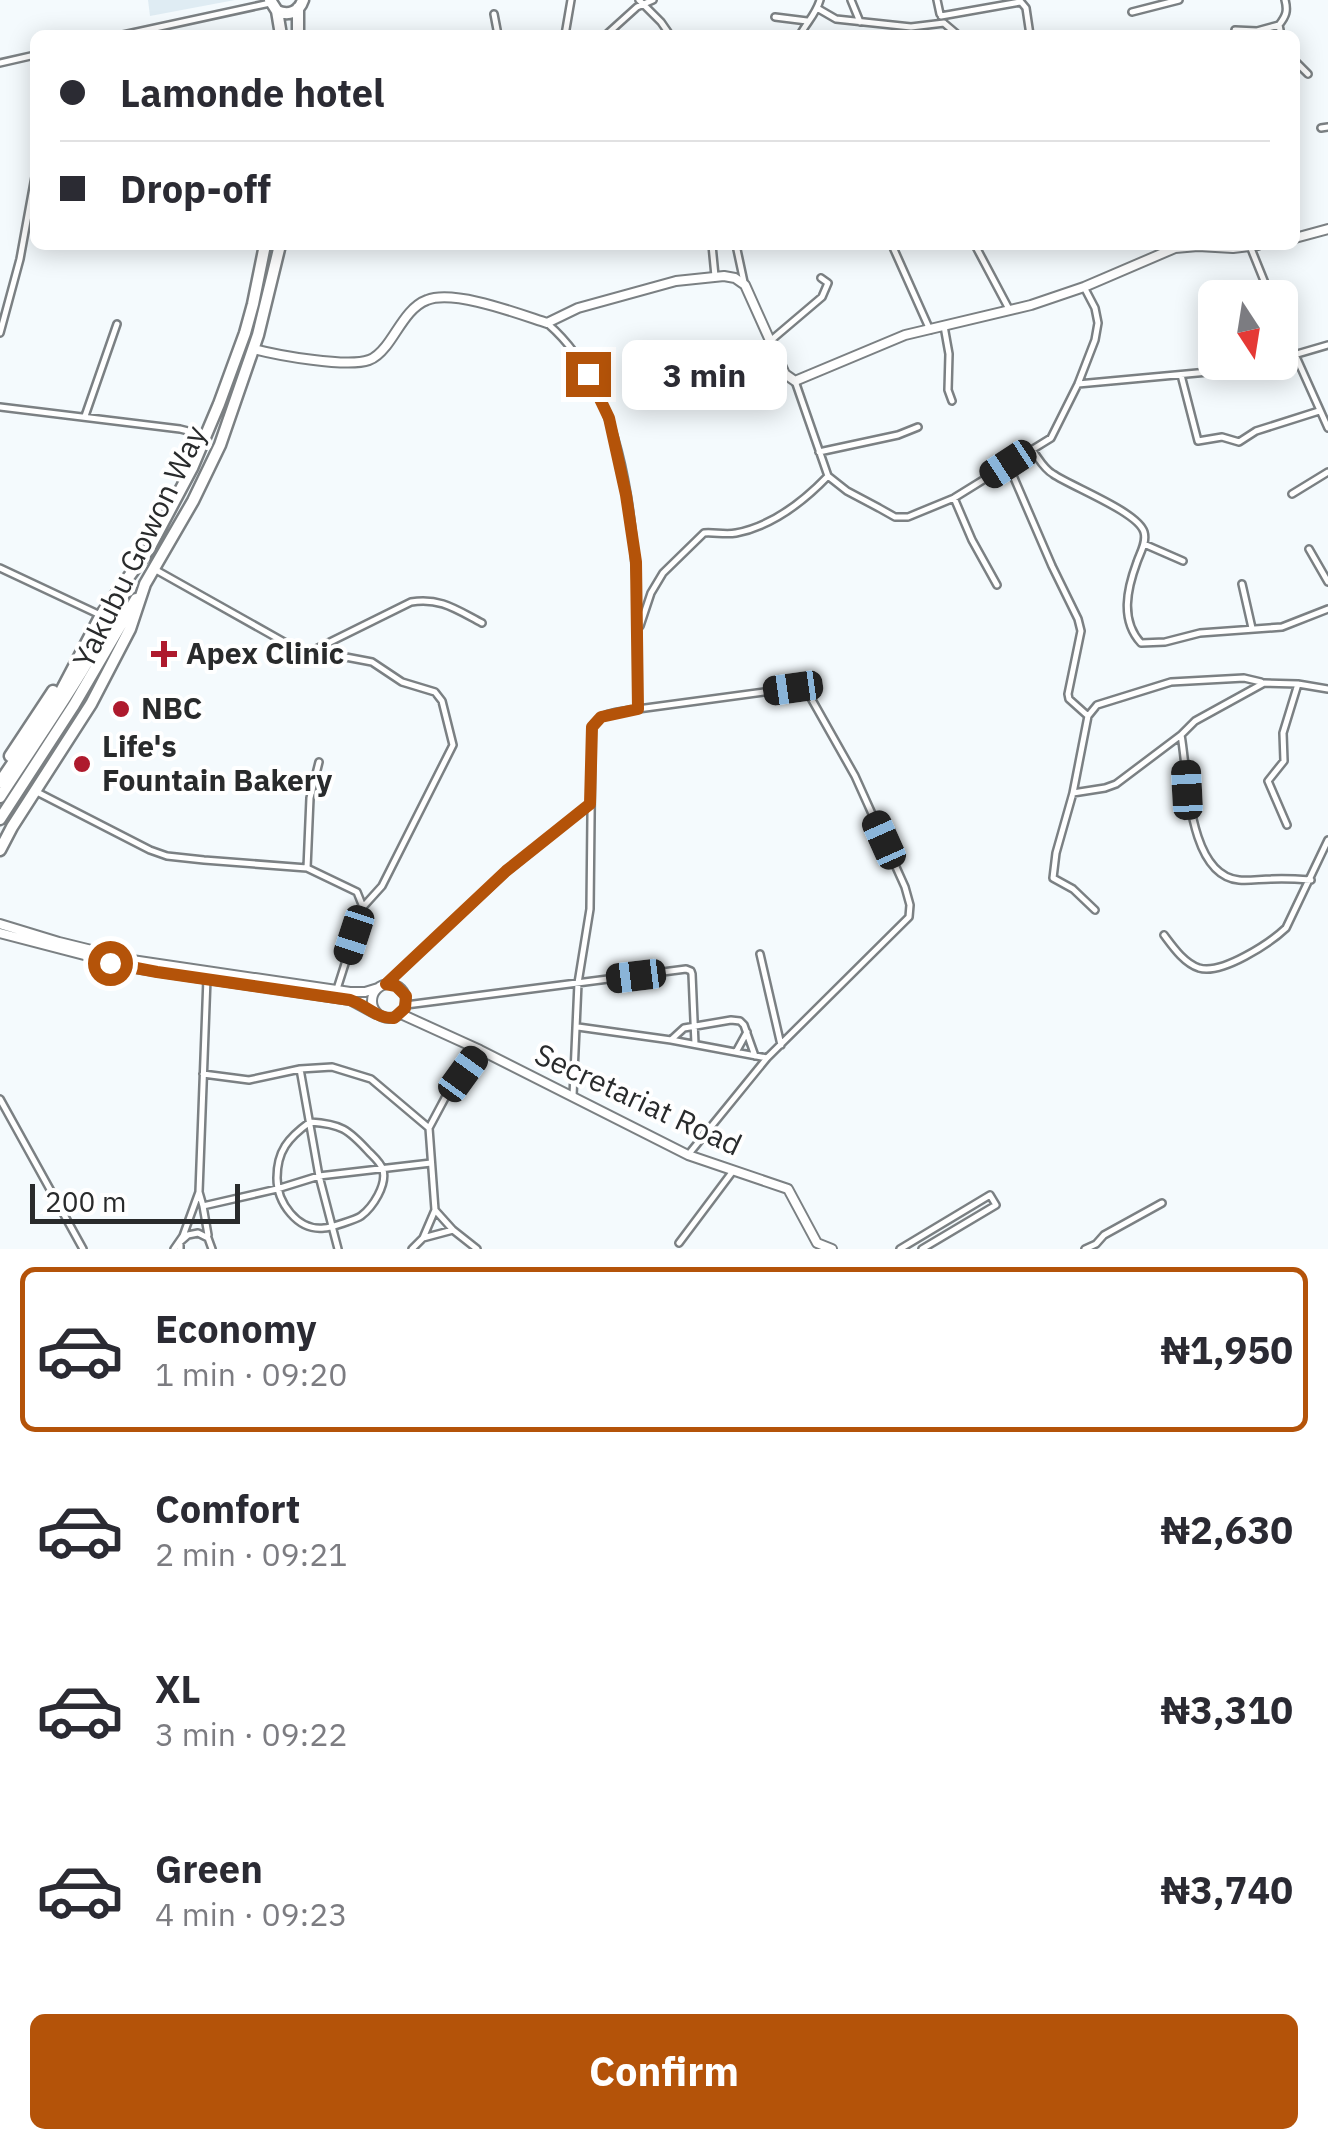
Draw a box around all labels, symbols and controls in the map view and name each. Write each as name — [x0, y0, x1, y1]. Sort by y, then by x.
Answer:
text: Lamonde hotel — [120, 68, 385, 117]
text: Drop-off — [120, 164, 271, 213]
north arrow — [1198, 280, 1298, 380]
map controls — [1198, 280, 1298, 380]
callout: 3 min — [623, 339, 788, 409]
route end — [566, 352, 611, 397]
text: 3 min — [663, 354, 746, 396]
street label: Yakubu Gowon Way — [63, 419, 214, 674]
car — [975, 435, 1041, 493]
place label: Apex Clinic — [186, 633, 344, 672]
marker: Apex Clinic — [151, 641, 177, 667]
car — [761, 669, 825, 707]
place label: NBC — [141, 688, 202, 727]
marker: NBC — [110, 698, 132, 720]
place label: Life's Fountain Bakery — [102, 726, 332, 799]
marker: Life's Fountain Bakery — [71, 753, 93, 775]
car — [1170, 759, 1204, 821]
car — [858, 806, 910, 874]
car — [330, 902, 378, 968]
route start — [88, 941, 133, 986]
car — [604, 957, 668, 995]
street label: Secretariat Road — [529, 1034, 748, 1164]
car — [433, 1041, 493, 1107]
scale bar — [30, 1179, 240, 1224]
text: 200 m — [45, 1183, 126, 1220]
text: Economy — [155, 1304, 317, 1353]
icon: car — [35, 1305, 125, 1395]
text: ₦1,950 — [1161, 1325, 1293, 1374]
text: 1 min · 09:20 — [155, 1353, 348, 1395]
text: Comfort — [155, 1484, 300, 1533]
icon: car — [35, 1485, 125, 1575]
text: ₦2,630 — [1161, 1505, 1293, 1554]
text: 2 min · 09:21 — [155, 1533, 348, 1575]
text: XL — [155, 1664, 201, 1713]
icon: car — [35, 1665, 125, 1755]
text: ₦3,310 — [1161, 1685, 1293, 1734]
text: 3 min · 09:22 — [155, 1713, 348, 1755]
text: Green — [155, 1844, 263, 1893]
icon: car — [35, 1845, 125, 1935]
text: ₦3,740 — [1161, 1865, 1293, 1914]
text: 4 min · 09:23 — [155, 1893, 348, 1935]
button: Confirm — [30, 2014, 1298, 2129]

